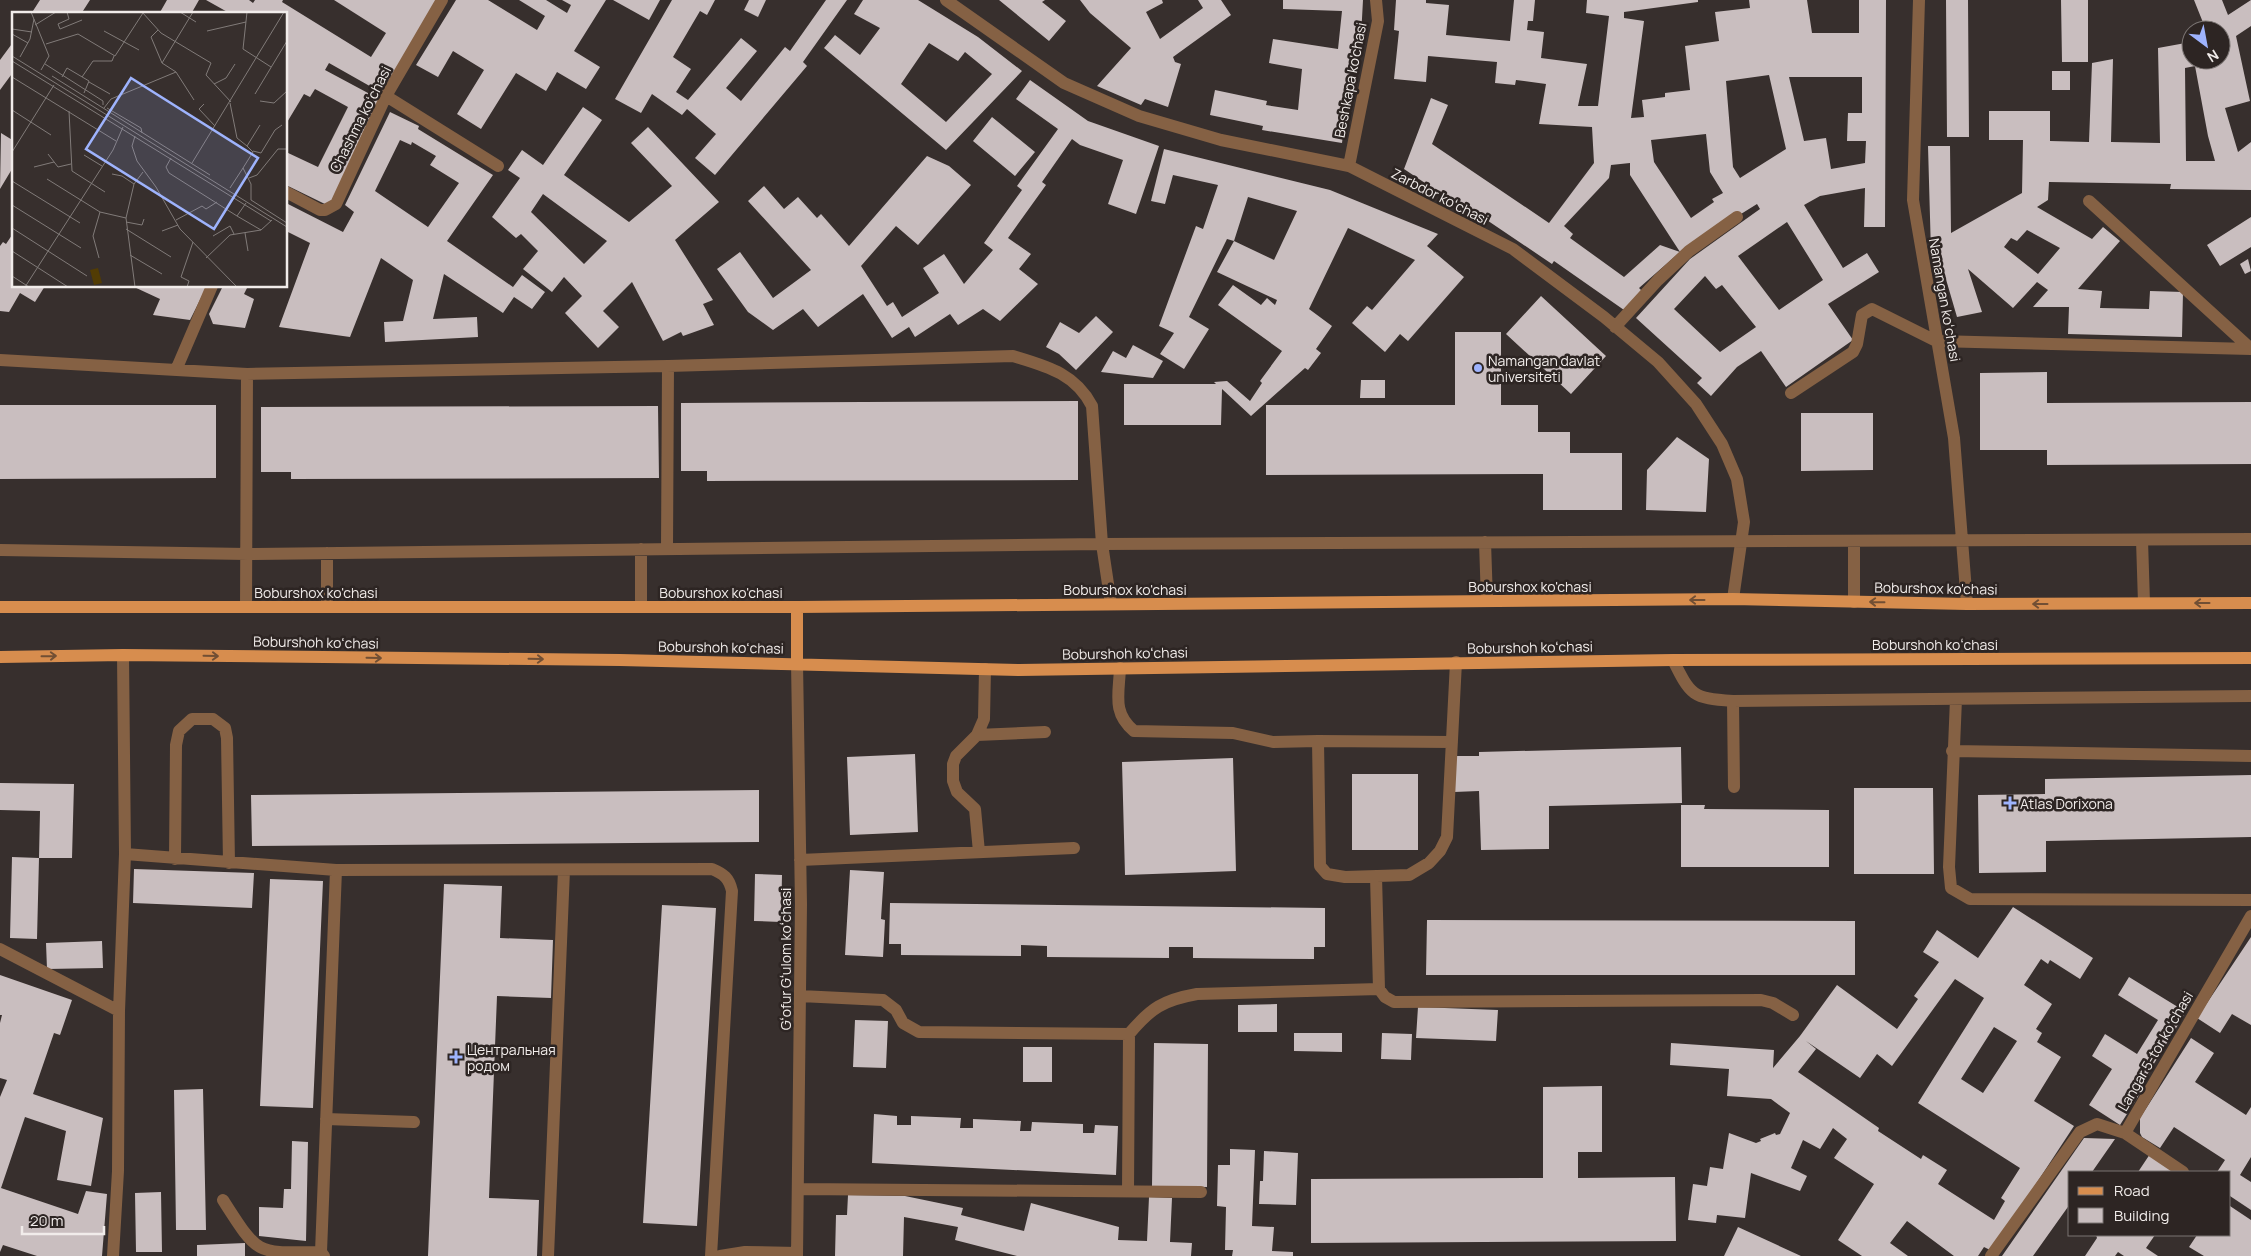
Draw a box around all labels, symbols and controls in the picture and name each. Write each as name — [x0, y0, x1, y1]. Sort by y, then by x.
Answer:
inset map — [12, 12, 288, 288]
north arrow — [2181, 20, 2231, 70]
street label: Beshkapa ko'chasi — [1329, 21, 1371, 139]
text: N — [2204, 46, 2222, 67]
street label: Chashma koʻchasi — [325, 63, 395, 175]
street label: Zarbdor koʻchasi — [1388, 163, 1492, 229]
street label: Namangan koʻchasi — [1925, 237, 1965, 363]
place label: Namangan davlat universiteti — [1488, 351, 1600, 386]
marker: Namangan davlat universiteti — [1472, 362, 1484, 374]
street label: Boburshox ko'chasi — [1468, 577, 1592, 596]
street label: Boburshox ko'chasi — [1874, 577, 1998, 599]
street label: Boburshox ko'chasi — [1063, 580, 1187, 599]
street label: Boburshox ko'chasi — [254, 583, 378, 602]
street label: Boburshox ko'chasi — [659, 583, 783, 602]
one-way arrow — [1690, 595, 1706, 605]
one-way arrow — [1870, 597, 1886, 607]
one-way arrow — [2195, 598, 2211, 608]
one-way arrow — [2032, 599, 2048, 608]
street label: Boburshoh koʻchasi — [253, 631, 379, 653]
street label: Boburshoh koʻchasi — [1872, 635, 1998, 654]
street label: Boburshoh koʻchasi — [658, 636, 784, 658]
street label: Boburshoh koʻchasi — [1467, 636, 1593, 658]
street label: Boburshoh koʻchasi — [1062, 642, 1188, 664]
one-way arrow — [40, 651, 56, 661]
one-way arrow — [202, 651, 219, 661]
one-way arrow — [365, 653, 381, 663]
one-way arrow — [528, 654, 544, 664]
place label: Atlas Dorixona — [2020, 794, 2113, 813]
marker: Atlas Dorixona — [2004, 797, 2016, 809]
street label: Gʻofur Gʻulom koʻchasi — [776, 888, 795, 1030]
street label: Langar 5-tor koʻchasi — [2113, 988, 2197, 1114]
place label: Центральная родом — [467, 1040, 556, 1075]
marker: Центральная родом — [449, 1050, 463, 1064]
legend — [2068, 1171, 2231, 1236]
text: Road — [2114, 1180, 2150, 1201]
scale bar — [22, 1204, 105, 1236]
text: Building — [2114, 1205, 2169, 1226]
text: 20 m — [30, 1210, 63, 1231]

